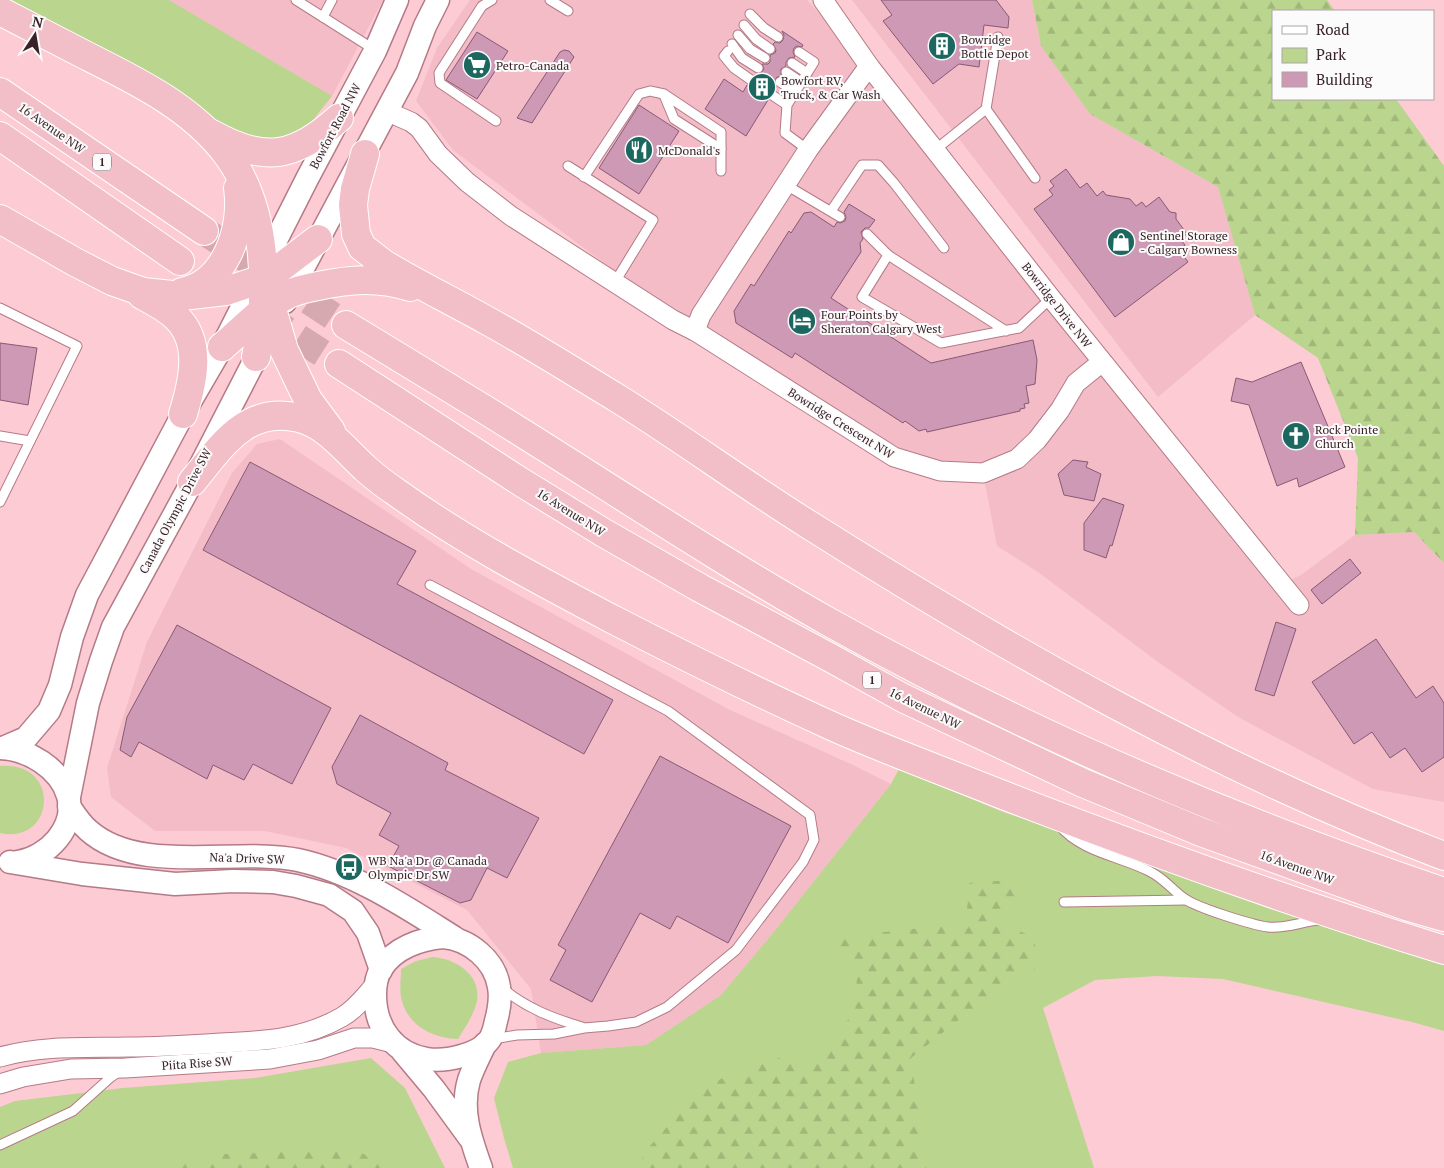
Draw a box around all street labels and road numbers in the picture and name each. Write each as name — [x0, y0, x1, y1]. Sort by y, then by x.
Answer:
street label: Bowfort Road NW — [306, 80, 364, 171]
street label: 16 Avenue NW — [16, 100, 89, 157]
road number: 1 — [93, 154, 111, 170]
street label: Bowridge Drive NW — [1019, 259, 1095, 351]
street label: Bowridge Crescent NW — [785, 384, 897, 462]
street label: Canada Olympic Drive SW — [136, 445, 215, 576]
street label: 16 Avenue NW — [534, 485, 609, 539]
road number: 1 — [863, 672, 881, 688]
street label: 16 Avenue NW — [887, 684, 964, 732]
street label: 16 Avenue NW — [1258, 847, 1337, 888]
street label: Na'a Drive SW — [209, 849, 286, 867]
street label: Piita Rise SW — [161, 1053, 234, 1073]

